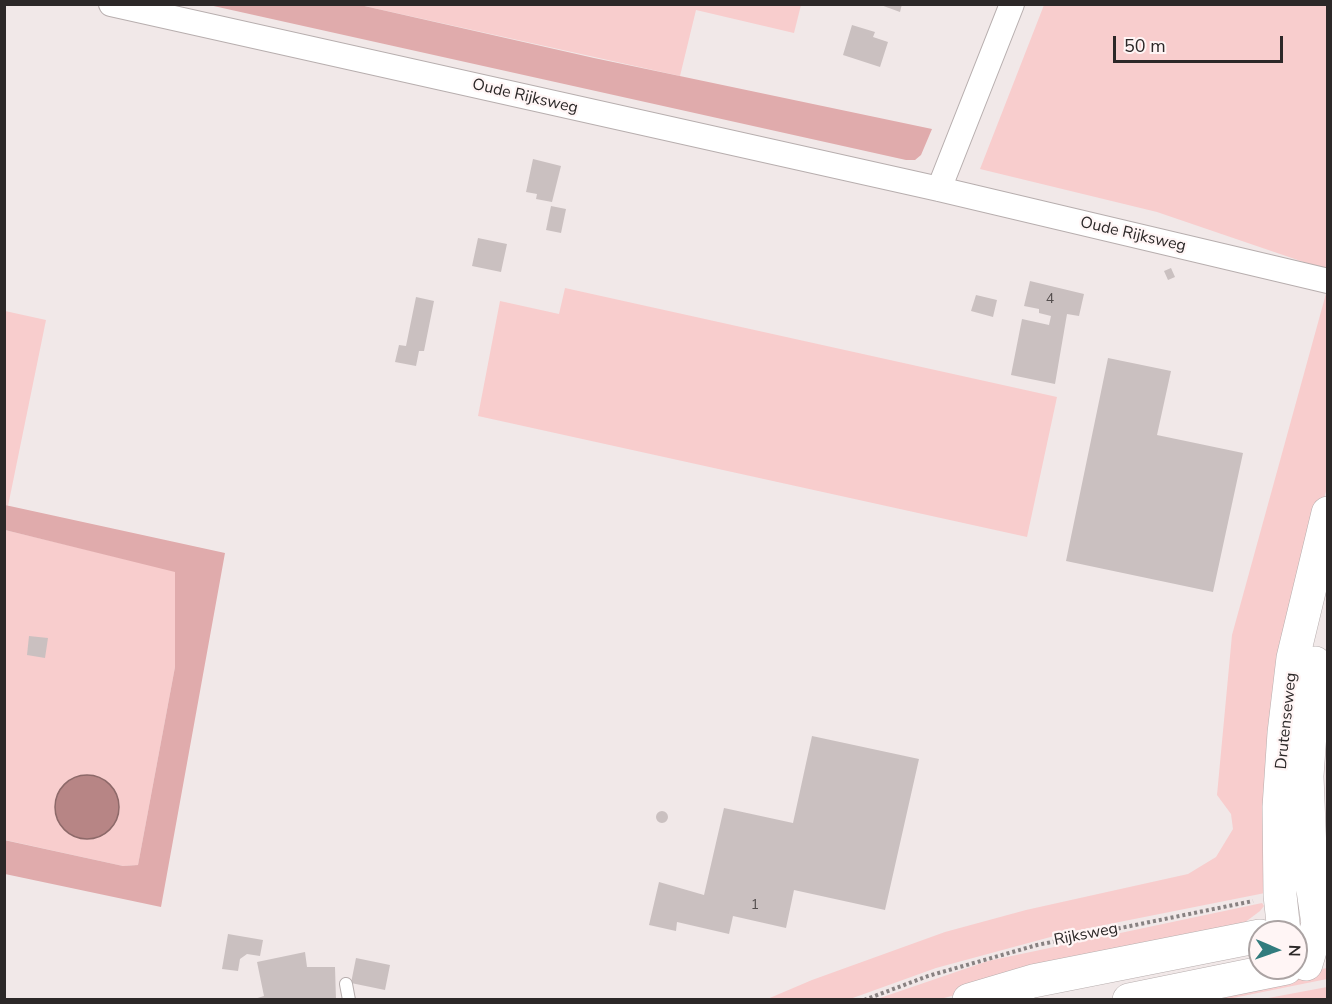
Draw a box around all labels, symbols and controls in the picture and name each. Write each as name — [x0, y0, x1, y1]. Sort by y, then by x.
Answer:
scale bar — [1116, 24, 1286, 62]
text: 50 m — [1124, 34, 1166, 58]
street label: Oude Rijksweg — [470, 75, 580, 119]
street label: Oude Rijksweg — [1078, 213, 1188, 257]
house number: 4 — [1046, 292, 1054, 308]
street label: Drutenseweg — [1272, 672, 1302, 770]
house number: 1 — [751, 898, 759, 914]
street label: Rijksweg — [1052, 919, 1120, 951]
north arrow — [1248, 920, 1308, 980]
text: N — [1283, 944, 1305, 957]

